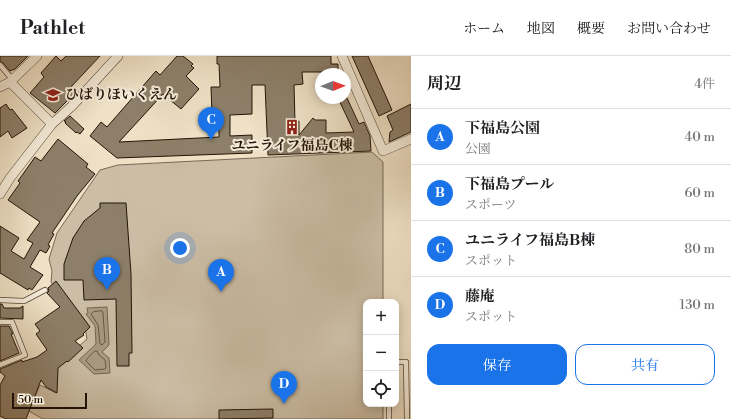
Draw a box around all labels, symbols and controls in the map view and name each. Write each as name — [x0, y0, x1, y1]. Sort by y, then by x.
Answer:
text: Pathlet — [20, 16, 85, 40]
text: ホーム — [463, 20, 505, 38]
text: 地図 — [527, 20, 555, 38]
text: 概要 — [577, 20, 605, 38]
text: お問い合わせ — [627, 20, 711, 38]
north arrow — [315, 68, 351, 104]
text: 周辺 — [427, 73, 461, 95]
text: 4件 — [694, 76, 715, 92]
school or university icon: ひばりほいくえん — [44, 86, 62, 104]
place label: ひばりほいくえん — [65, 86, 177, 104]
pin: C — [198, 107, 224, 140]
building icon: ユニライフ福島C棟 — [283, 118, 301, 136]
text: 下福島公園 — [465, 119, 540, 138]
text: A — [435, 129, 445, 145]
text: 40 m — [685, 129, 715, 145]
place label: ユニライフ福島C棟 — [231, 137, 353, 155]
text: 公園 — [465, 141, 491, 157]
text: 下福島プール — [465, 175, 554, 194]
text: B — [435, 185, 445, 201]
text: 60 m — [684, 185, 715, 201]
text: スポーツ — [465, 197, 516, 213]
text: ユニライフ福島B棟 — [465, 231, 595, 250]
your location — [170, 238, 190, 258]
text: C — [435, 241, 445, 257]
text: 80 m — [684, 241, 715, 257]
text: スポット — [465, 253, 517, 269]
pin: B — [94, 257, 120, 290]
pin: A — [208, 259, 234, 292]
text: 藤庵 — [465, 287, 495, 306]
text: D — [435, 297, 445, 313]
text: 130 m — [680, 297, 715, 313]
map controls — [363, 299, 399, 407]
button: + — [363, 299, 399, 335]
text: スポット — [465, 309, 517, 325]
button: − — [363, 335, 399, 371]
button: 保存 — [427, 344, 567, 385]
button: 共有 — [575, 344, 715, 385]
pin: D — [271, 371, 297, 404]
button: locate — [363, 371, 399, 407]
scale bar — [12, 391, 87, 410]
text: 50 m — [18, 393, 43, 407]

